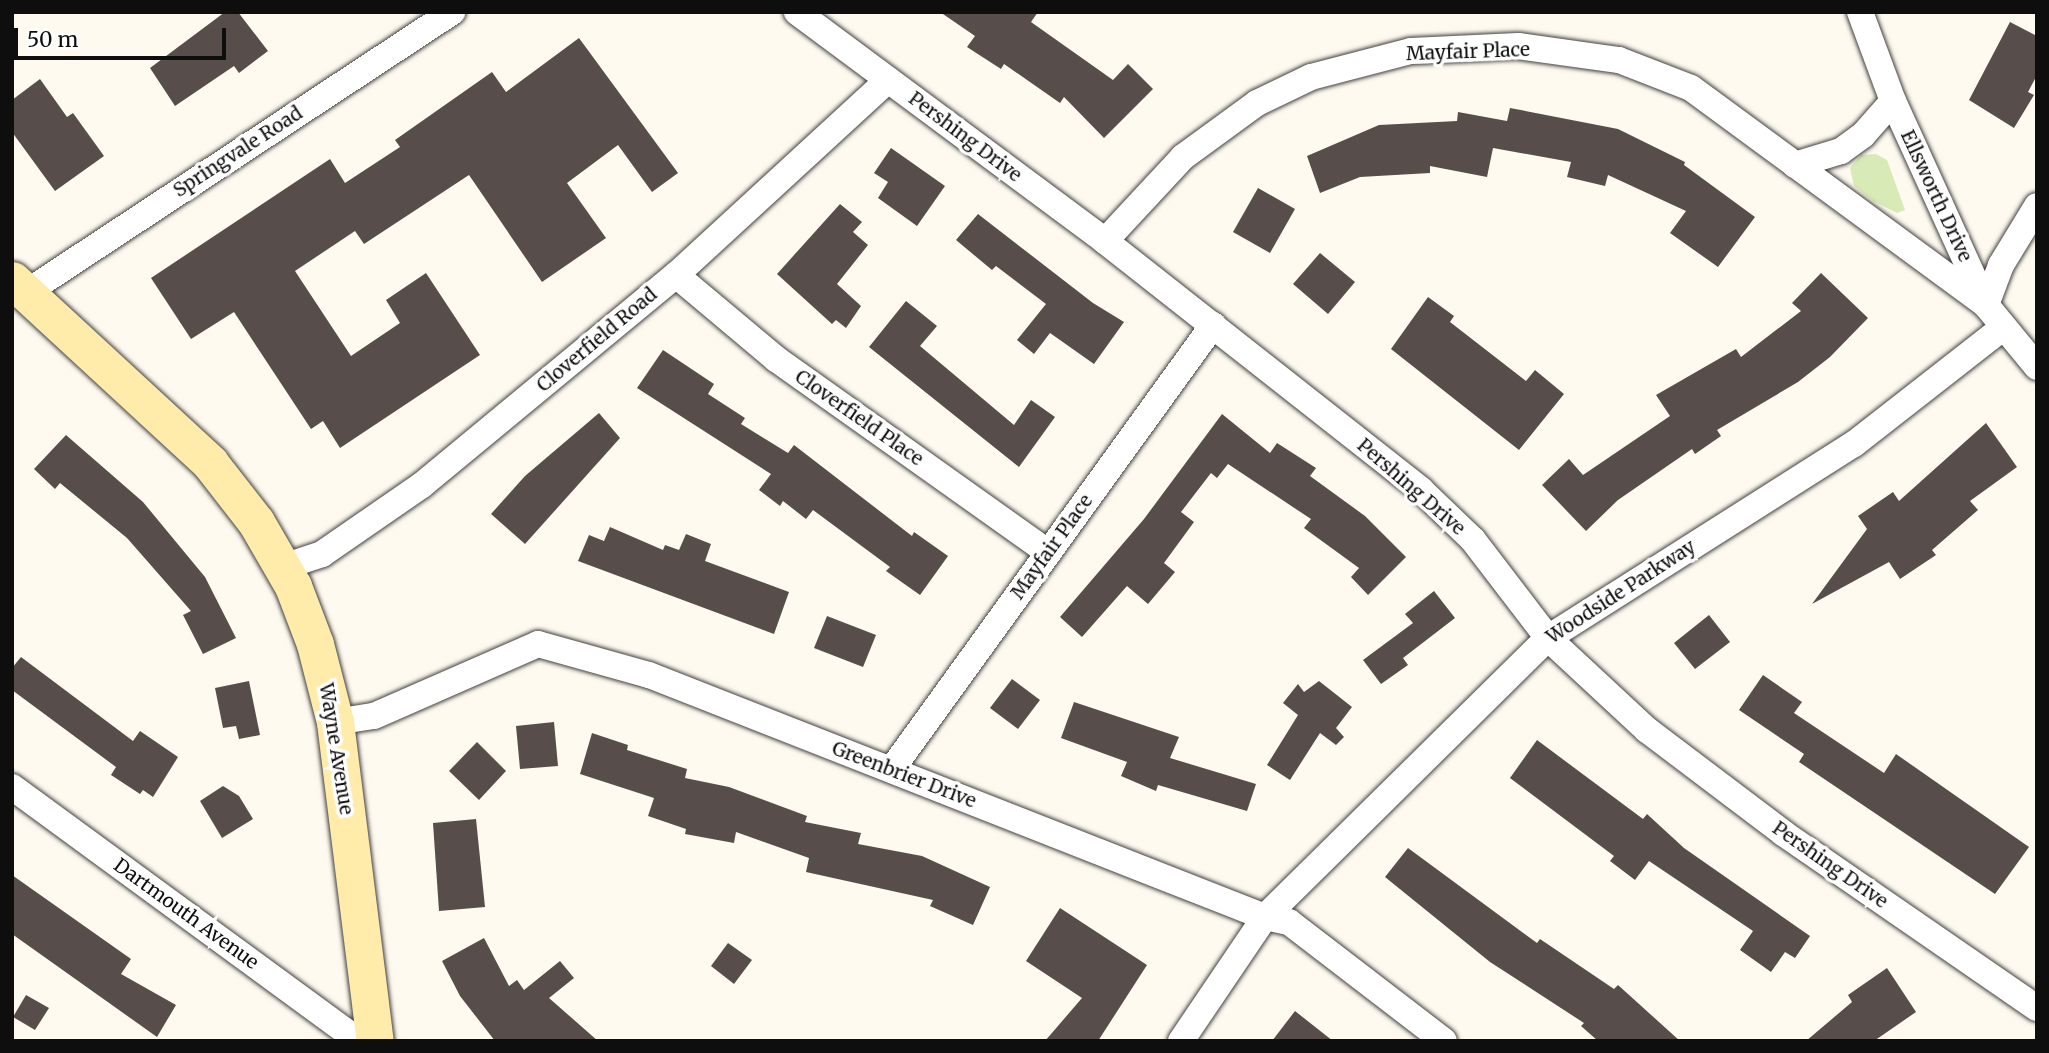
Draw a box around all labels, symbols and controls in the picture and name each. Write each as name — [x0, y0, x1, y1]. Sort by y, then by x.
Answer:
scale bar — [18, 14, 229, 58]
text: 50 m — [27, 26, 78, 53]
street label: Mayfair Place — [1406, 38, 1530, 66]
street label: Pershing Drive — [904, 87, 1026, 187]
street label: Springvale Road — [169, 102, 307, 202]
street label: Ellsworth Drive — [1896, 127, 1976, 265]
street label: Cloverfield Road — [532, 283, 662, 397]
street label: Cloverfield Place — [791, 365, 927, 471]
street label: Pershing Drive — [1352, 434, 1470, 540]
street label: Mayfair Place — [1006, 490, 1098, 604]
street label: Woodside Parkway — [1542, 535, 1700, 649]
street label: Wayne Avenue — [314, 682, 358, 816]
street label: Greenbrier Drive — [829, 737, 979, 813]
street label: Pershing Drive — [1768, 817, 1892, 913]
street label: Dartmouth Avenue — [109, 854, 263, 974]

